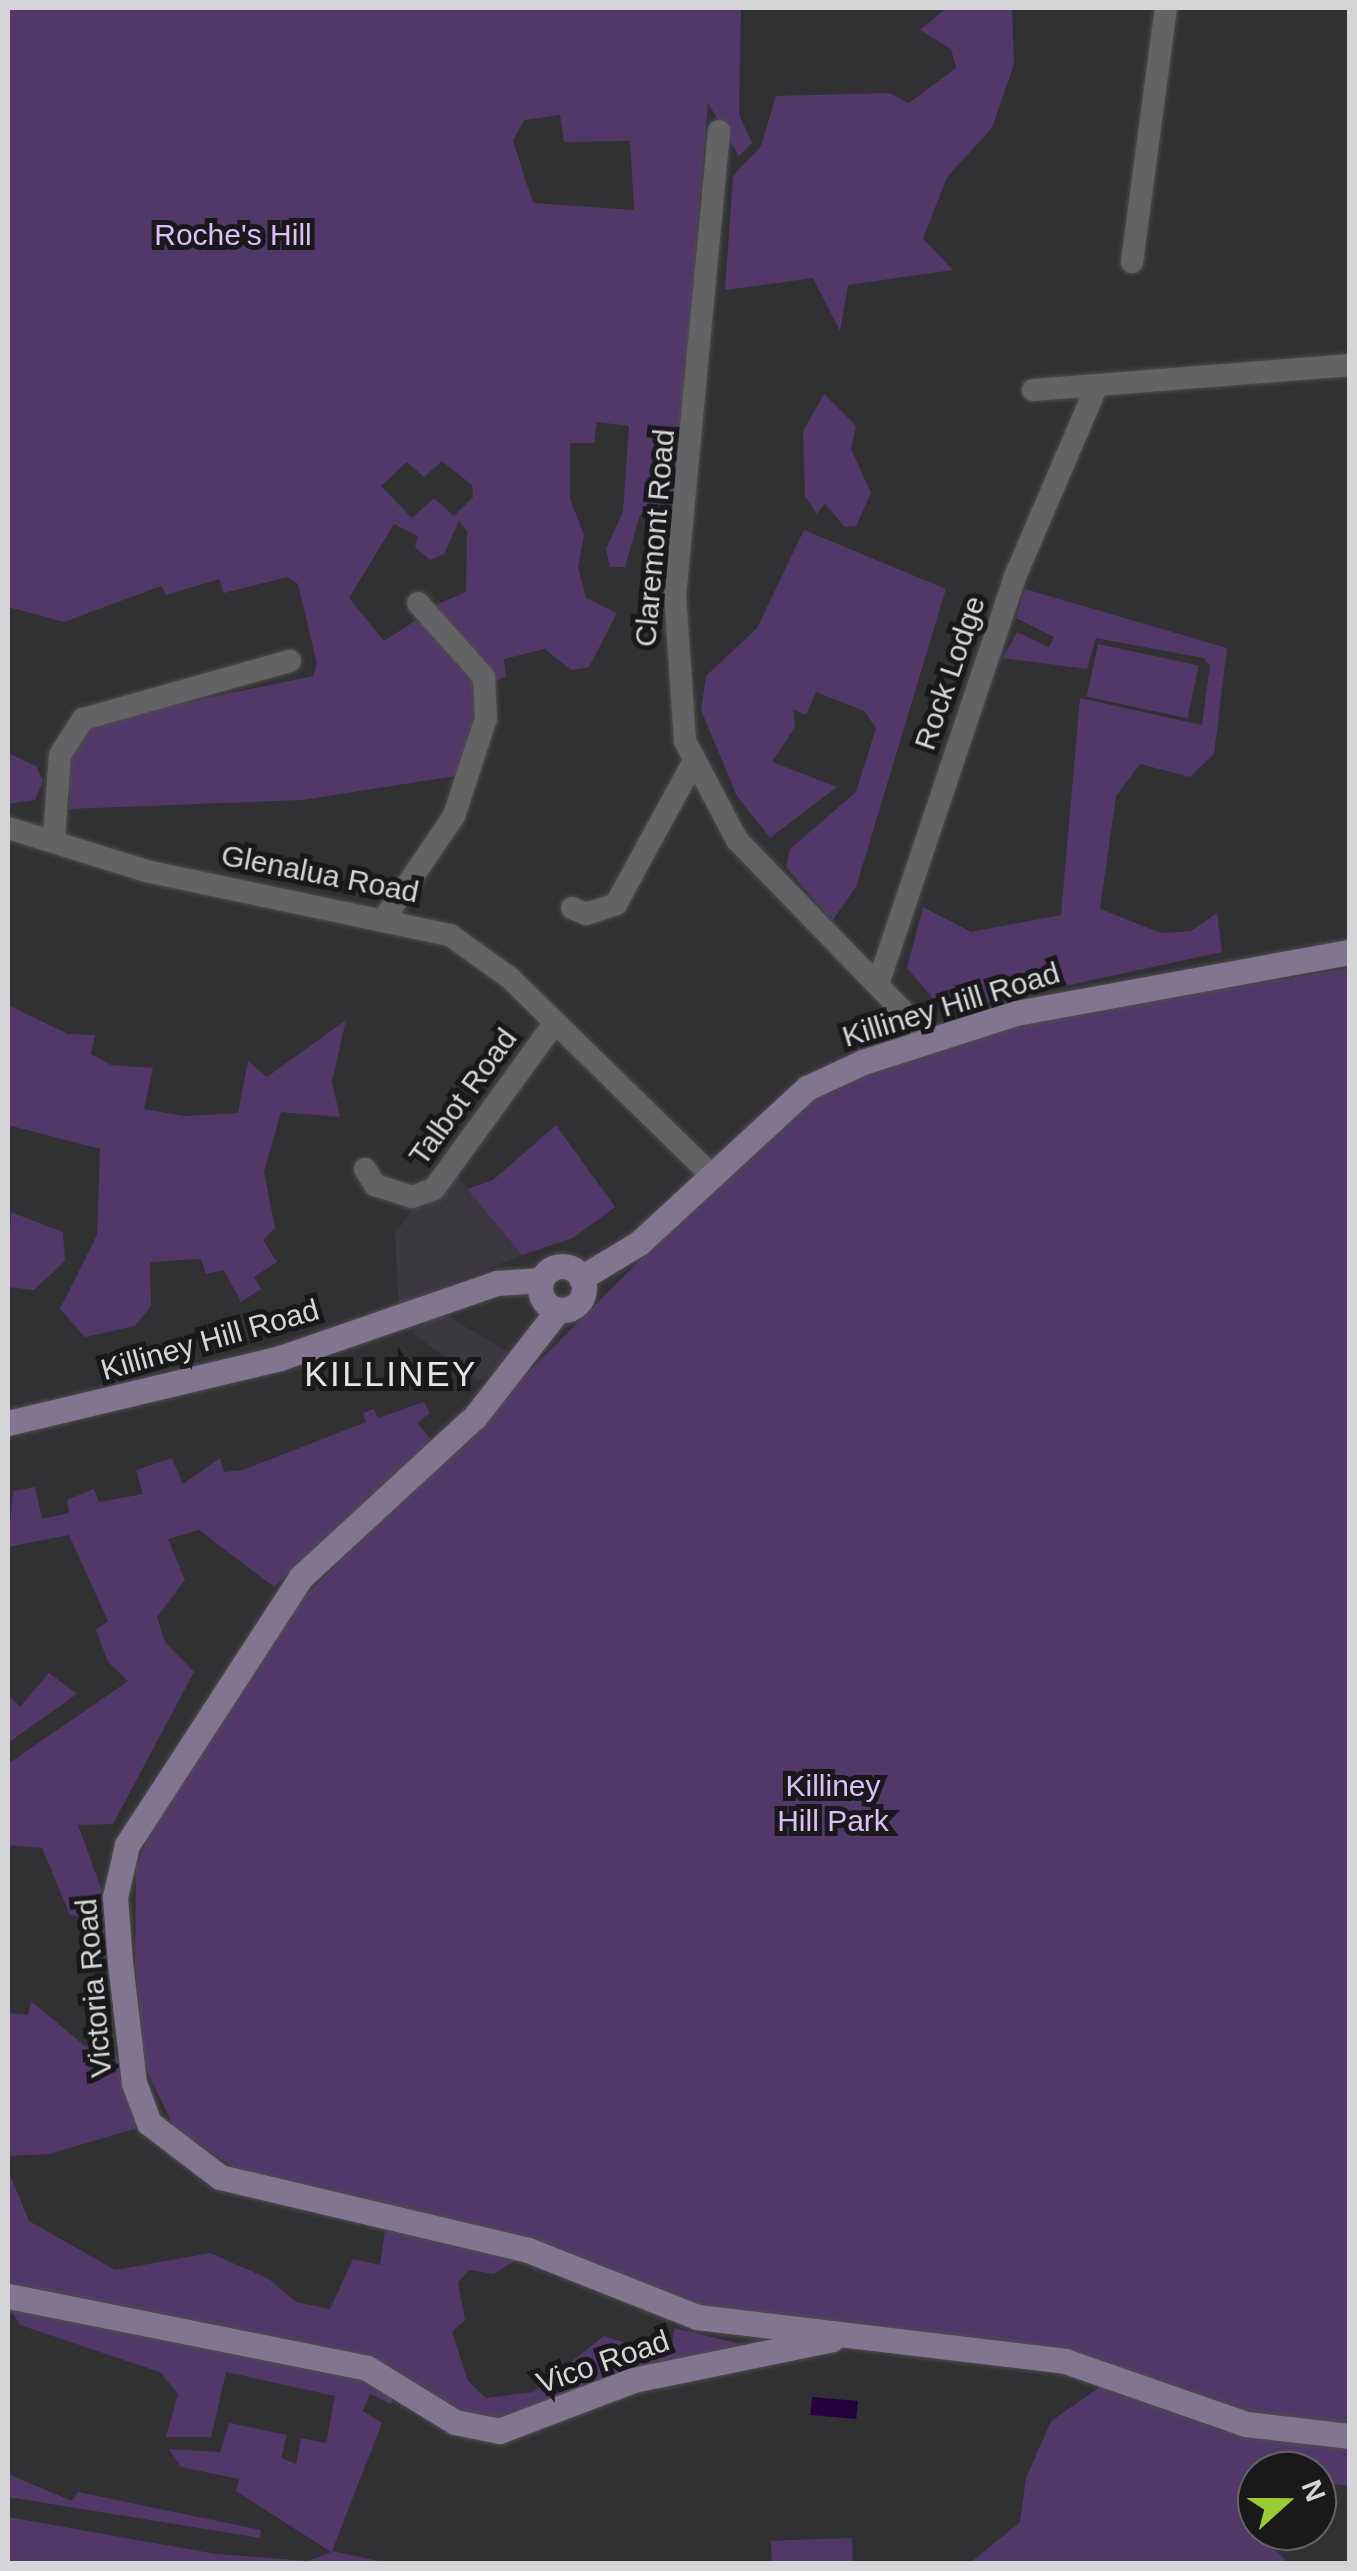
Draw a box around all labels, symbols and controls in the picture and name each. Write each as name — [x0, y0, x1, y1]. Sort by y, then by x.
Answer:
park label: Roche's Hill — [154, 217, 312, 253]
street label: Claremont Road — [628, 428, 682, 648]
street label: Rock Lodge — [907, 591, 993, 755]
street label: Glenalua Road — [218, 837, 422, 911]
street label: Killiney Hill Road — [838, 955, 1064, 1055]
street label: Talbot Road — [401, 1022, 525, 1172]
street label: Killiney Hill Road — [97, 1292, 323, 1388]
district label: KILLINEY — [304, 1353, 478, 1395]
park label: Killiney Hill Park — [777, 1768, 889, 1838]
street label: Victoria Road — [68, 1897, 120, 2079]
street label: Vico Road — [532, 2323, 674, 2401]
north arrow — [1237, 2451, 1337, 2551]
text: N — [1296, 2476, 1332, 2506]

